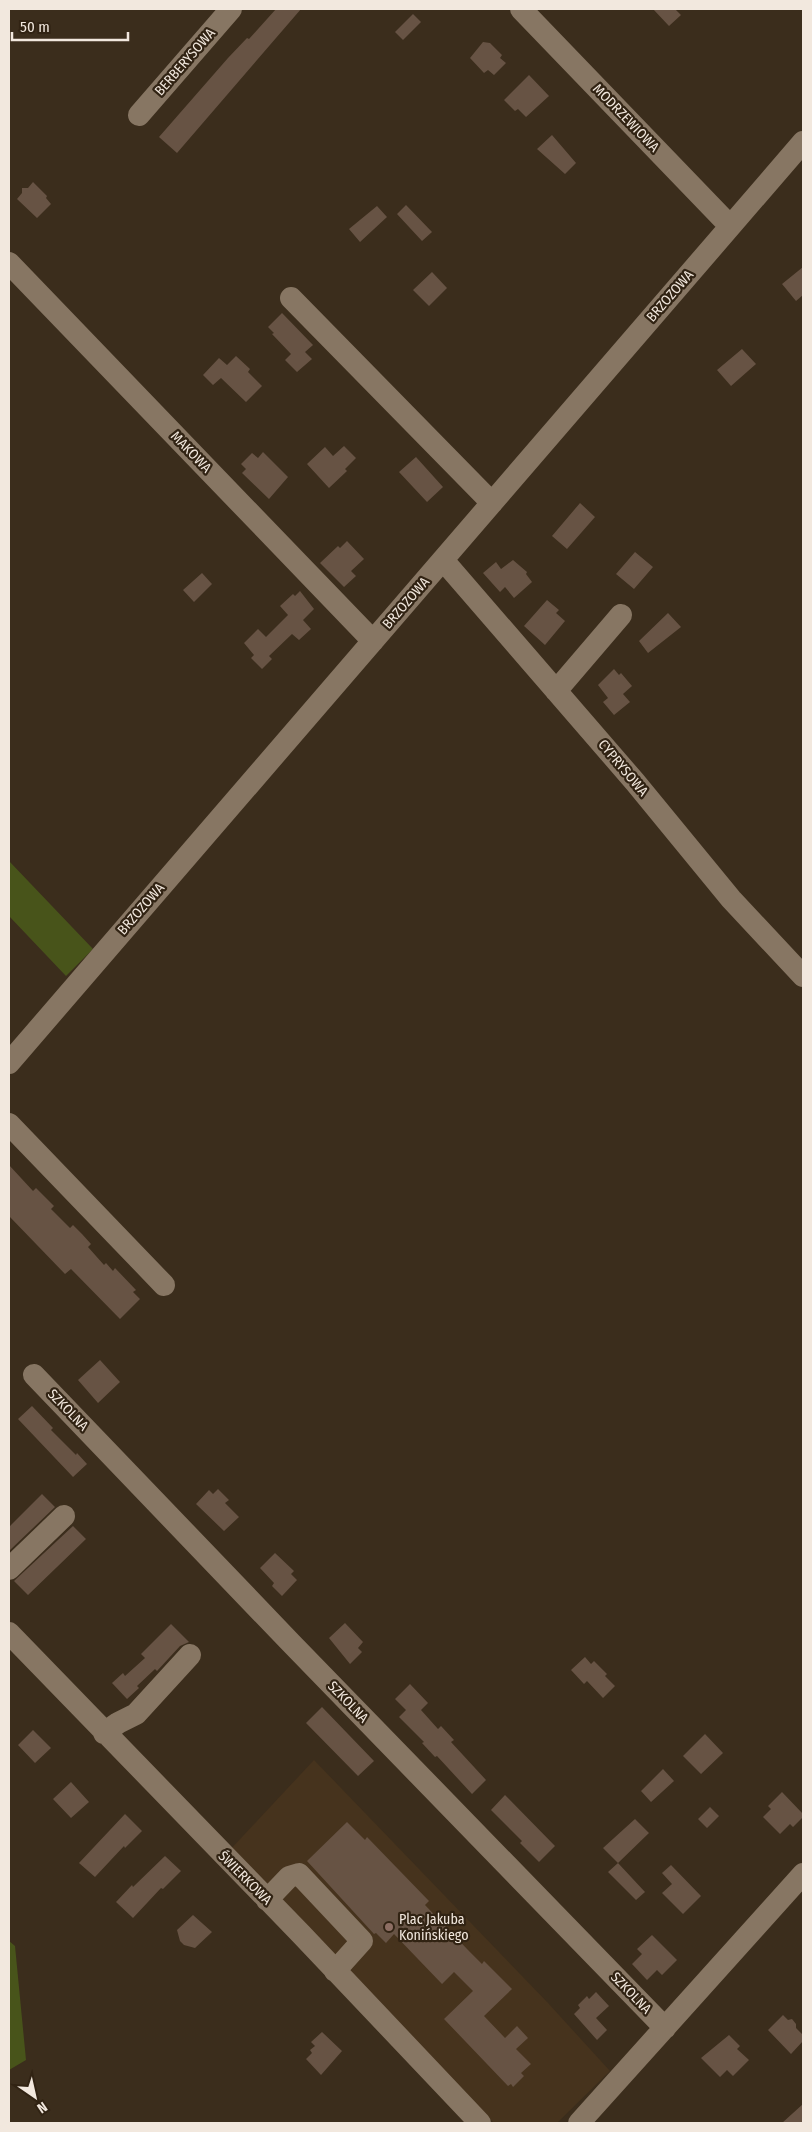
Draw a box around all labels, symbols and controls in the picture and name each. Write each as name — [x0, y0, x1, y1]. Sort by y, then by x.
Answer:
scale bar — [12, 10, 129, 42]
text: 50 m — [20, 18, 50, 36]
street label: BERBERYSOWA — [151, 24, 219, 99]
street label: MODRZEWIOWA — [589, 80, 663, 156]
street label: BRZOZOWA — [643, 266, 697, 325]
street label: MAKOWA — [167, 428, 215, 477]
street label: BRZOZOWA — [379, 573, 433, 632]
street label: CYPRYSOWA — [594, 736, 652, 800]
street label: BRZOZOWA — [114, 879, 168, 938]
street label: SZKOLNA — [44, 1386, 92, 1435]
street label: SZKOLNA — [324, 1678, 372, 1727]
street label: ŚWIERKOWA — [215, 1847, 277, 1909]
place label: Plac Jakuba Konińskiego — [399, 1911, 469, 1944]
marker: Plac Jakuba Konińskiego — [383, 1921, 395, 1933]
street label: SZKOLNA — [607, 1969, 655, 2018]
north arrow — [10, 2072, 60, 2122]
text: N — [34, 2098, 50, 2117]

